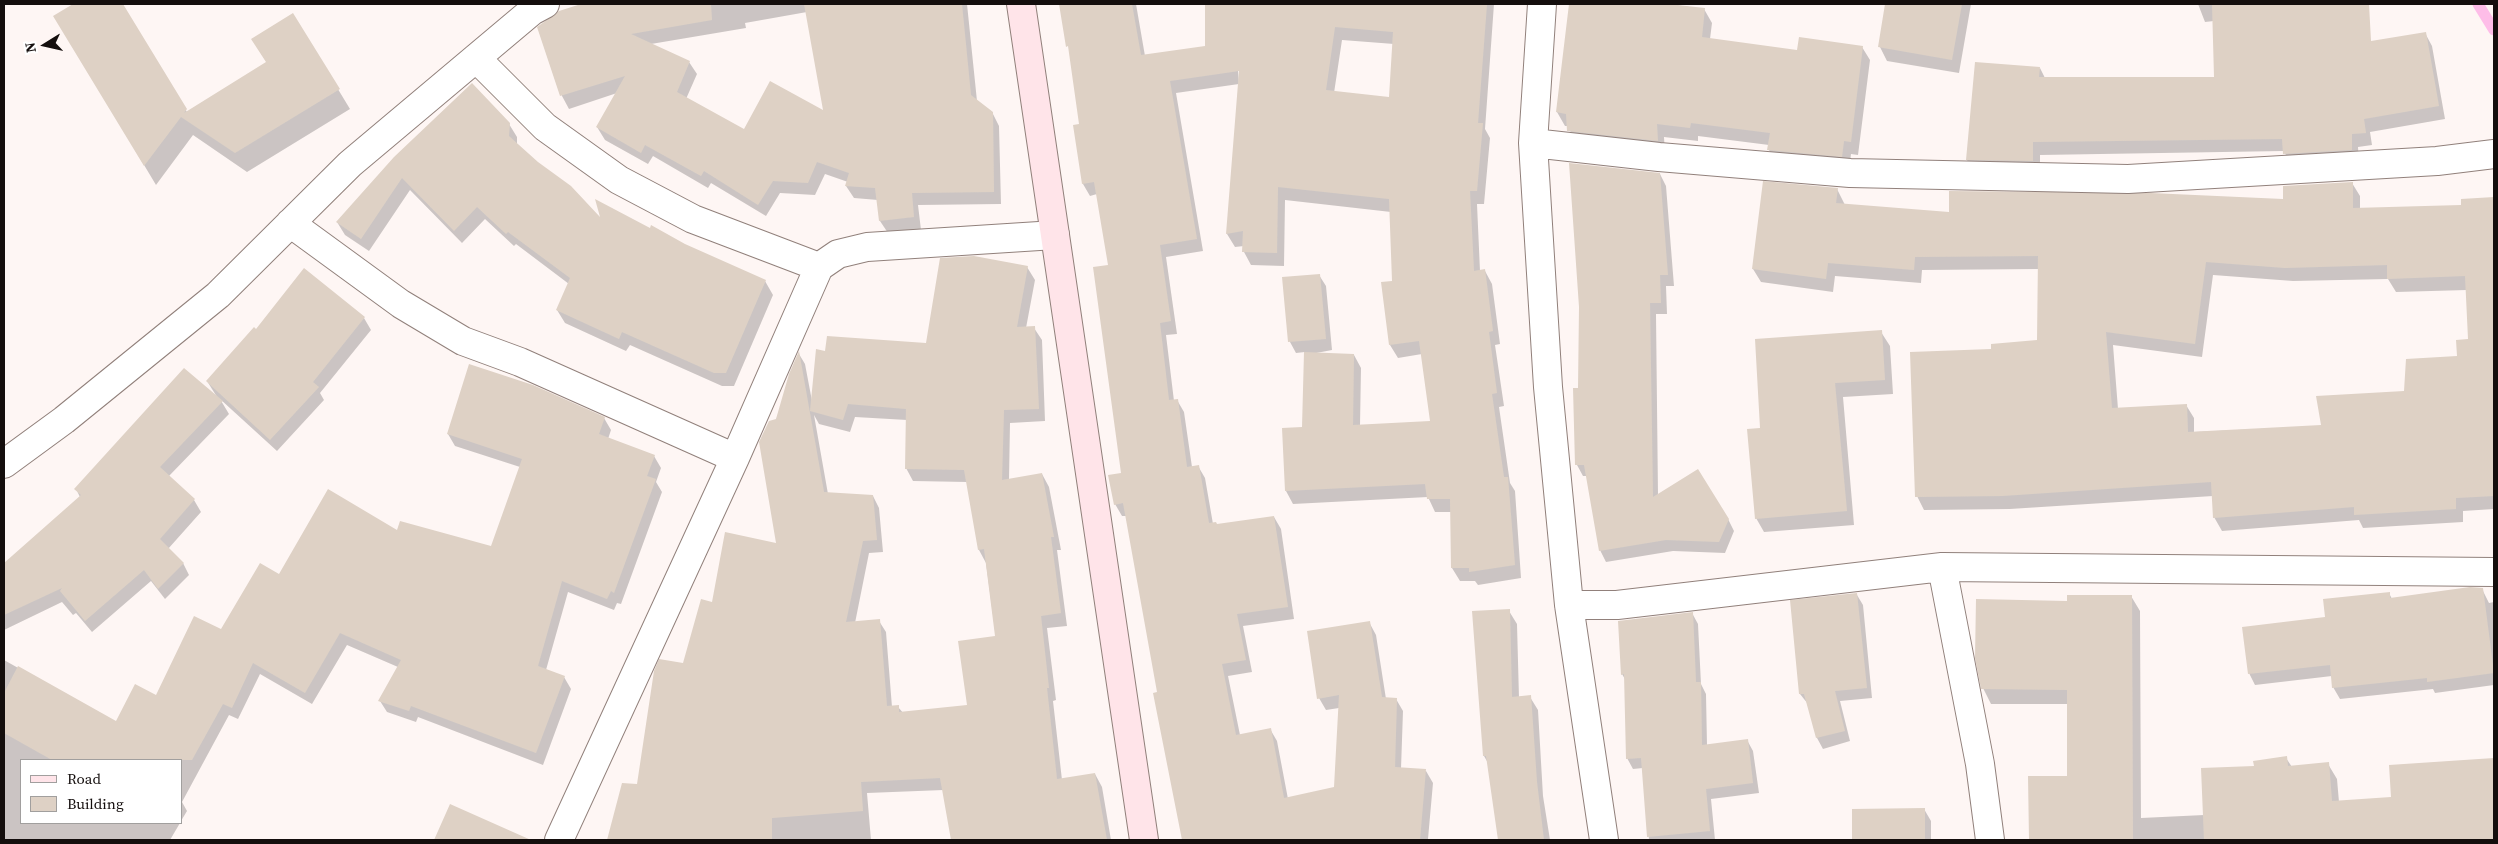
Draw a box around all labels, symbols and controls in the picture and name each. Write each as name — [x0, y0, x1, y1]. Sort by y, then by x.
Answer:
north arrow — [20, 20, 70, 70]
text: N — [19, 41, 41, 54]
legend — [20, 759, 182, 824]
text: Road — [67, 768, 101, 789]
text: Building — [67, 793, 124, 814]

